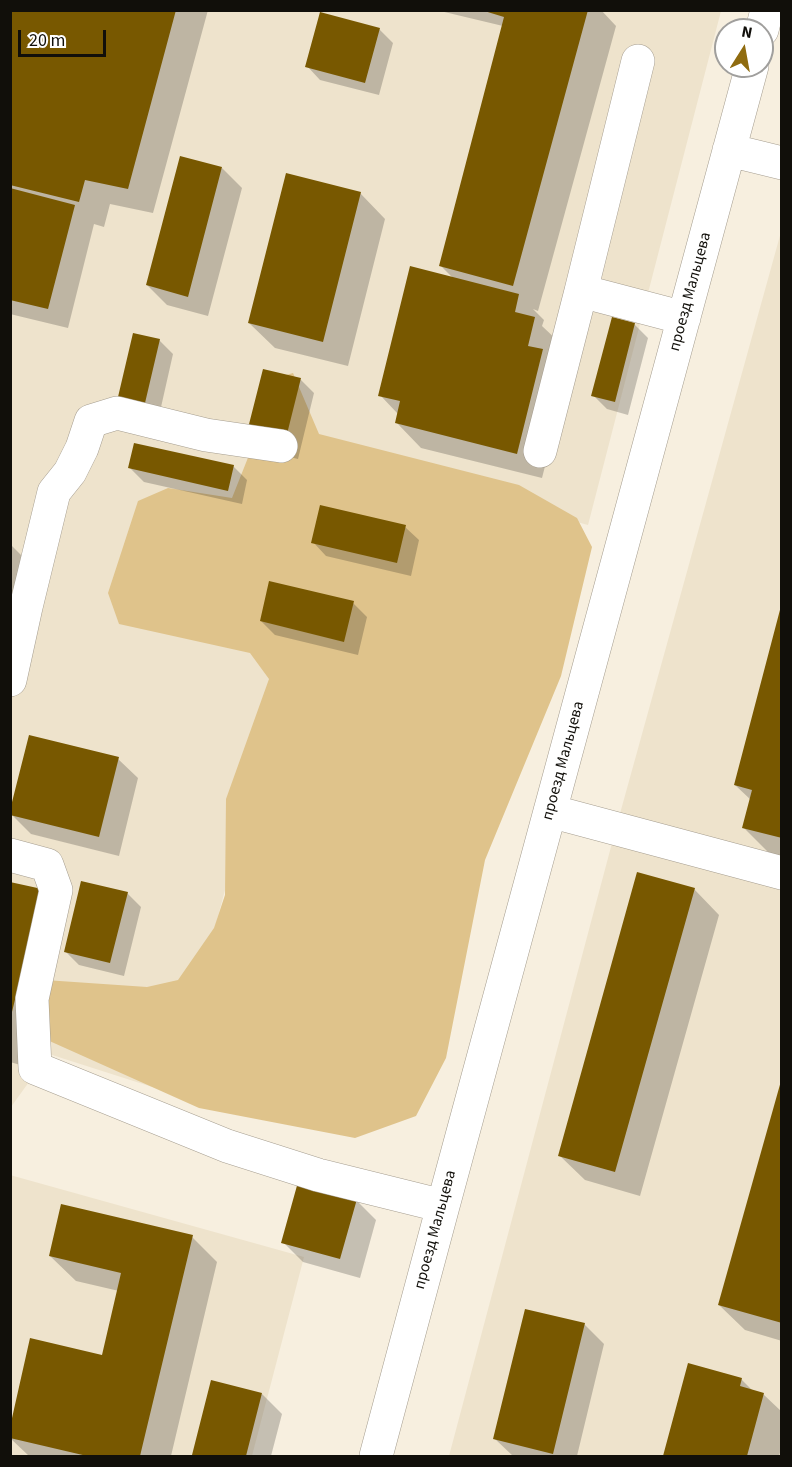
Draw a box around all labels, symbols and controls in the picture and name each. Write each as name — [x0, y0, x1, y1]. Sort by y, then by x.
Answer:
scale bar — [21, 18, 110, 56]
north arrow — [714, 18, 774, 78]
text: N — [740, 20, 754, 44]
text: 20 m — [29, 28, 65, 53]
street label: проезд Мальцева — [666, 230, 716, 354]
street label: проезд Мальцева — [539, 699, 589, 823]
street label: проезд Мальцева — [411, 1168, 461, 1292]

